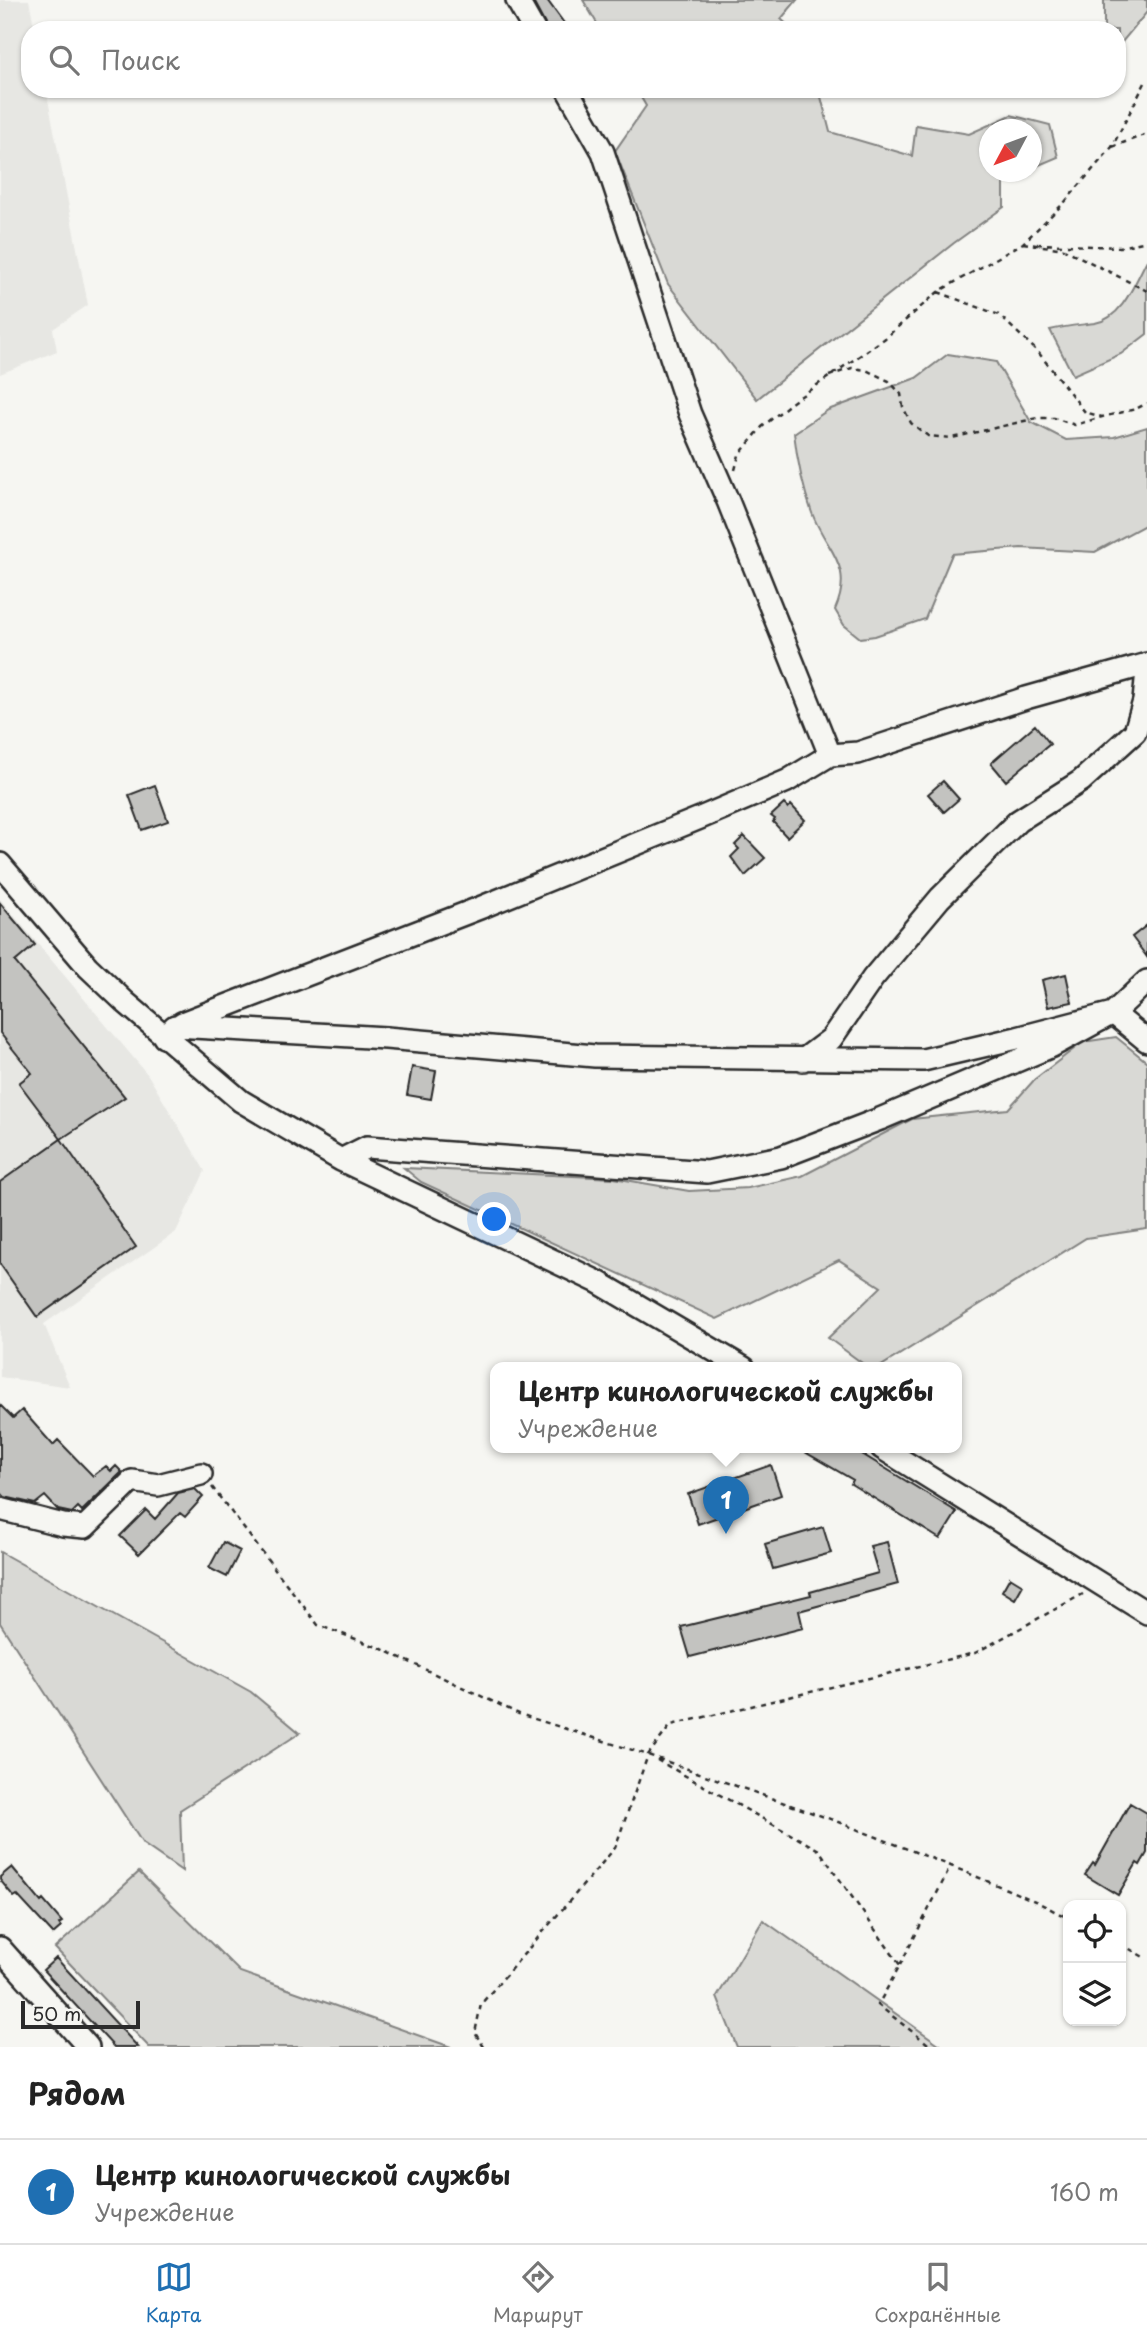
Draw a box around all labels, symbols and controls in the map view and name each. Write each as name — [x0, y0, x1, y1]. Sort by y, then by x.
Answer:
search box — [21, 21, 1126, 98]
text: Поиск — [101, 40, 180, 79]
icon: search — [45, 41, 83, 79]
north arrow — [979, 119, 1042, 182]
your location — [477, 1202, 511, 1236]
popup — [490, 1362, 962, 1453]
text: Центр кинологической службы — [518, 1371, 934, 1410]
text: Учреждение — [518, 1410, 658, 1445]
pin: 1 — [703, 1476, 749, 1534]
map controls — [1063, 1900, 1126, 2026]
button: locate — [1063, 1900, 1126, 1963]
button: layers — [1063, 1963, 1126, 2026]
scale bar — [21, 1998, 140, 2030]
text: 50 m — [32, 1999, 81, 2027]
text: Рядом — [28, 2070, 126, 2115]
text: Центр кинологической службы — [95, 2155, 511, 2194]
text: 1 — [46, 2174, 57, 2209]
text: 160 m — [1050, 2174, 1119, 2209]
text: Учреждение — [95, 2194, 235, 2229]
tab: Карта — [146, 2258, 202, 2328]
tab: Маршрут — [493, 2258, 583, 2328]
tab: Сохранённые — [874, 2258, 1001, 2328]

